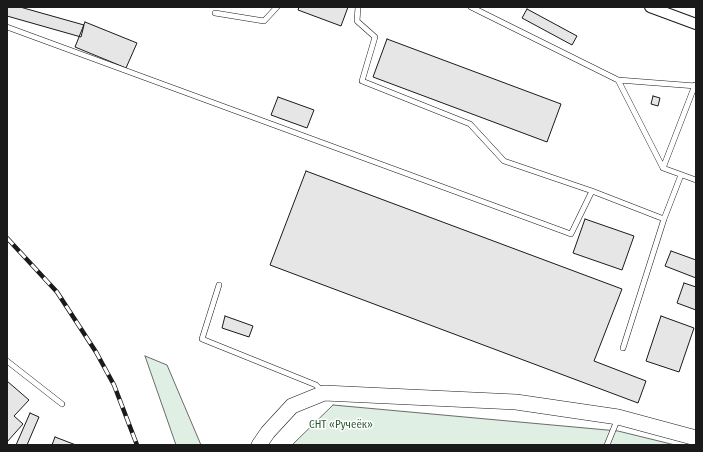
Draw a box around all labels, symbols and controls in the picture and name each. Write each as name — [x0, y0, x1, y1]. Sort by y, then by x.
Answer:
park label: СНТ «Ручеёк» — [309, 418, 373, 432]

